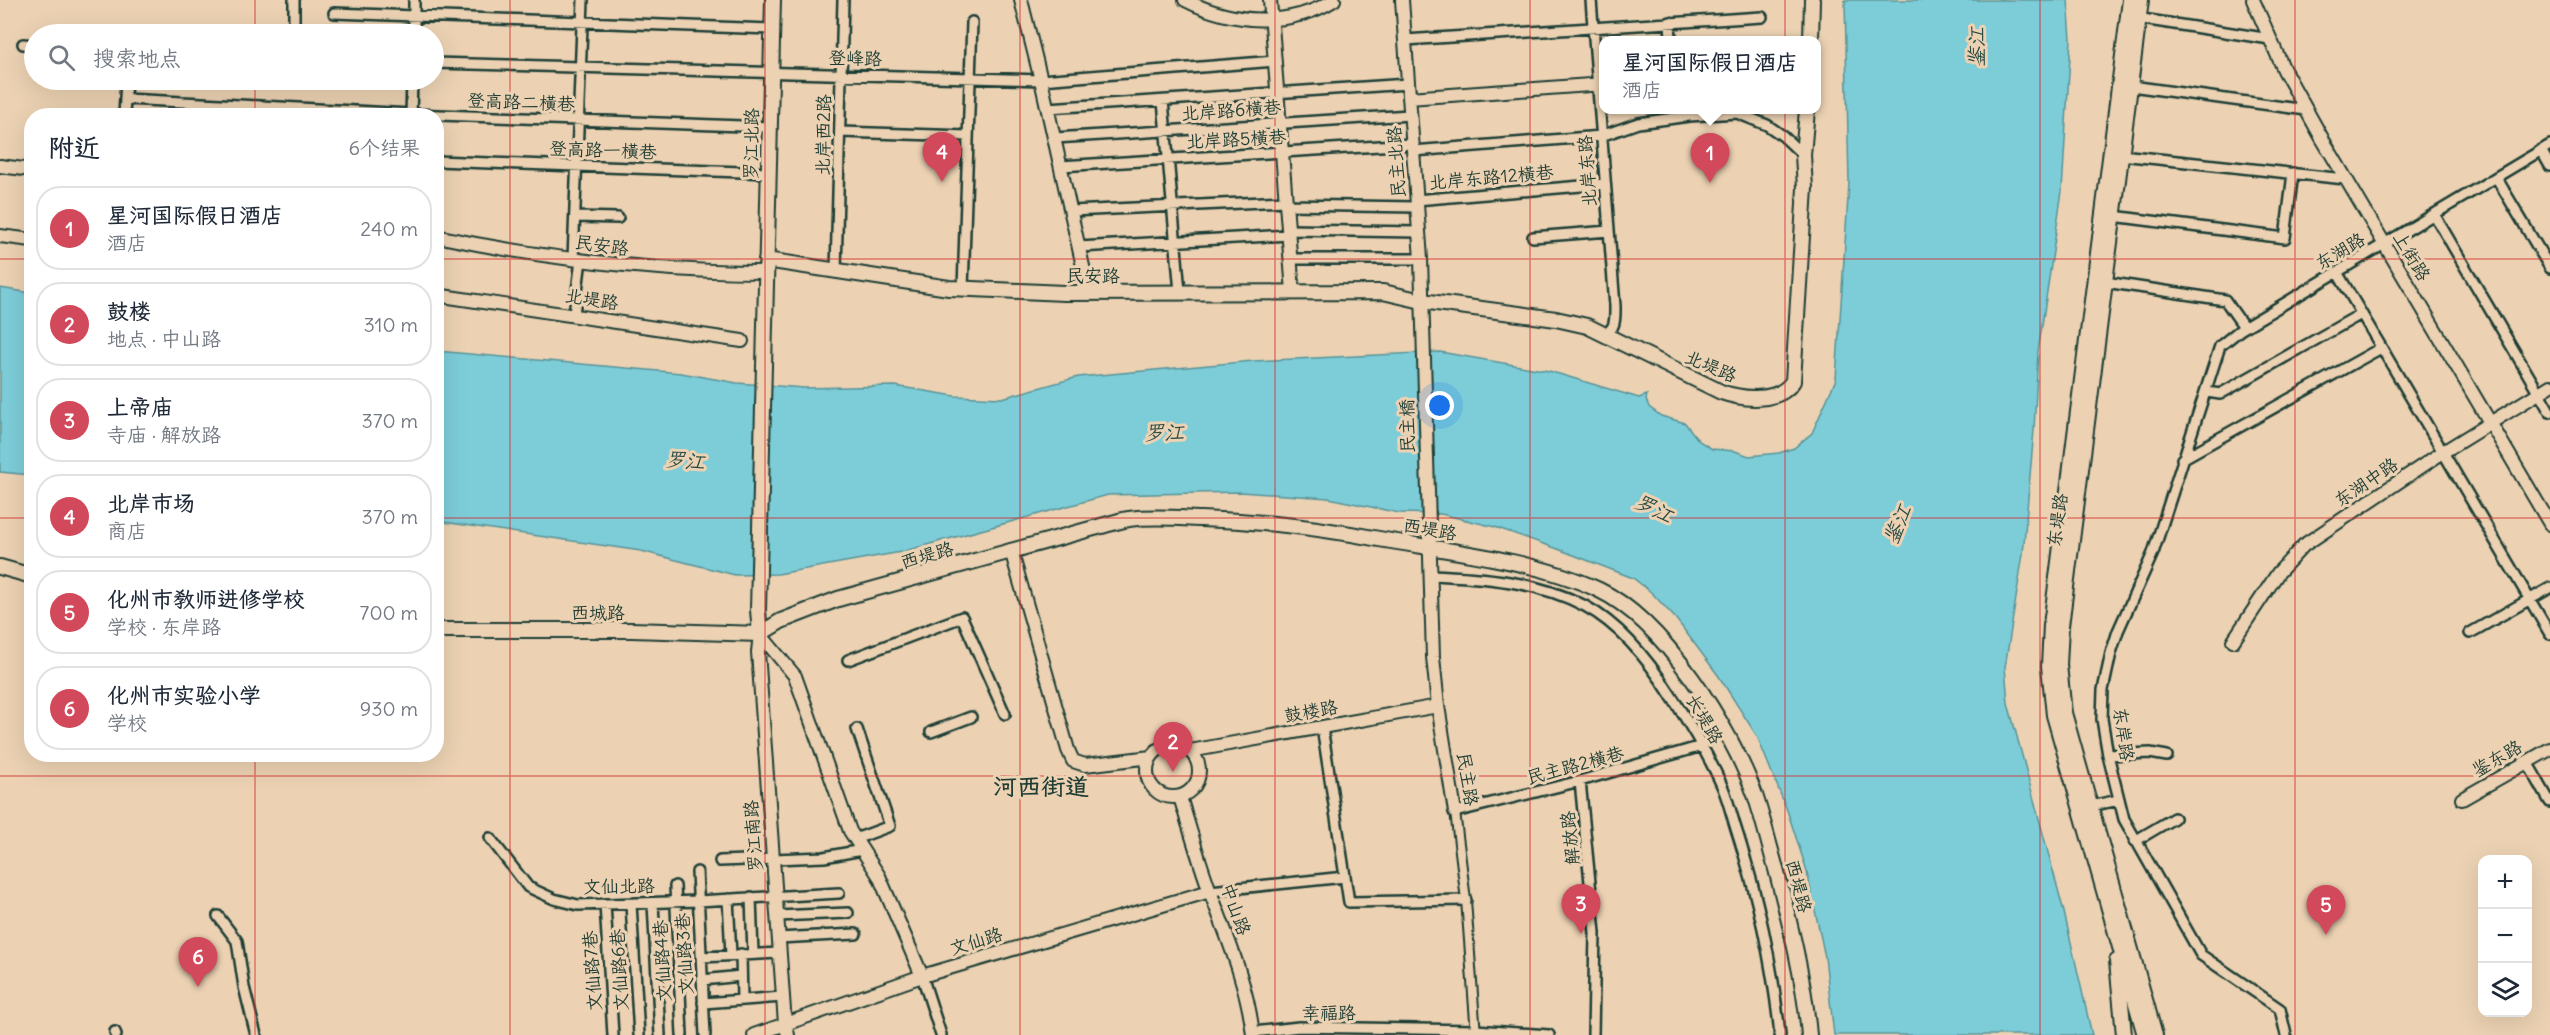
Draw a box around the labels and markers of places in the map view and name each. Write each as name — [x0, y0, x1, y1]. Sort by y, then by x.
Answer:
pin: 4 — [922, 132, 962, 182]
pin: 1 — [1690, 134, 1730, 183]
pin: 2 — [1154, 722, 1192, 772]
pin: 3 — [1562, 884, 1600, 934]
pin: 5 — [2306, 886, 2346, 935]
pin: 6 — [178, 938, 218, 987]

